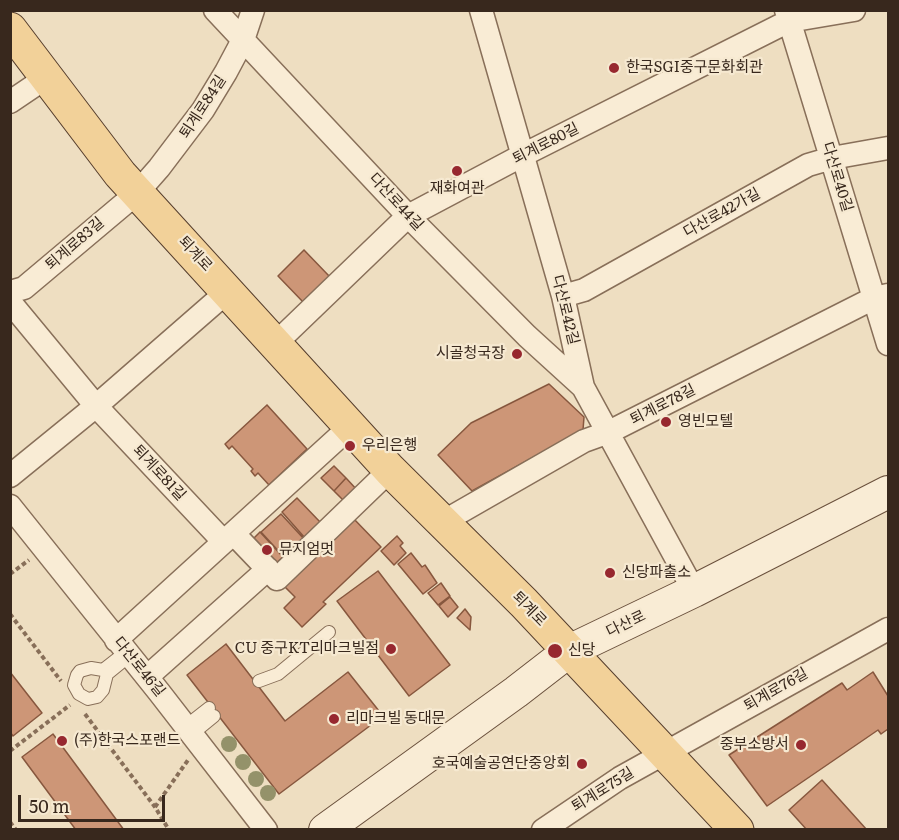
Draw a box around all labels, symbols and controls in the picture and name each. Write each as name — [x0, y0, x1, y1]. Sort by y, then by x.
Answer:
place label: 한국SGI중구문화회관 — [626, 59, 763, 77]
marker: 한국SGI중구문화회관 — [607, 61, 621, 75]
street label: 퇴계로84길 — [176, 72, 230, 142]
street label: 퇴계로80길 — [510, 120, 582, 168]
street label: 다산로40길 — [818, 140, 856, 214]
marker: 재화여관 — [450, 164, 464, 178]
street label: 다산로44길 — [365, 170, 427, 234]
place label: 재화여관 — [429, 180, 485, 198]
street label: 다산로42가길 — [681, 185, 763, 241]
street label: 퇴계로83길 — [42, 214, 108, 274]
street label: 퇴계로 — [174, 233, 216, 275]
street label: 다산로42길 — [548, 273, 582, 347]
place label: 시골청국장 — [436, 345, 505, 363]
marker: 시골청국장 — [510, 347, 524, 361]
street label: 퇴계로78길 — [627, 381, 699, 429]
place label: 영빈모텔 — [678, 413, 733, 431]
marker: 영빈모텔 — [659, 415, 673, 429]
place label: 우리은행 — [362, 437, 417, 455]
marker: 우리은행 — [343, 439, 357, 453]
street label: 퇴계로81길 — [129, 441, 189, 505]
place label: 뮤지엄멋 — [279, 541, 334, 559]
marker: 뮤지엄멋 — [260, 543, 274, 557]
place label: 신당파출소 — [622, 564, 691, 582]
marker: 신당파출소 — [603, 566, 617, 580]
street label: 퇴계로 — [508, 588, 550, 630]
street label: 다산로 — [603, 607, 649, 641]
street label: 다산로46길 — [110, 634, 168, 700]
place label: CU 중구KT리마크빌점 — [235, 640, 379, 658]
marker: CU 중구KT리마크빌점 — [384, 642, 398, 656]
marker: 신당 — [546, 642, 564, 660]
place label: 신당 — [568, 642, 596, 660]
street label: 퇴계로76길 — [741, 664, 811, 716]
place label: 리마크빌 동대문 — [346, 710, 446, 728]
marker: 리마크빌 동대문 — [327, 712, 341, 726]
place label: (주)한국스포랜드 — [74, 732, 181, 750]
marker: (주)한국스포랜드 — [55, 734, 69, 748]
place label: 중부소방서 — [720, 736, 789, 754]
marker: 중부소방서 — [794, 738, 808, 752]
place label: 호국예술공연단중앙회 — [432, 755, 570, 773]
marker: 호국예술공연단중앙회 — [575, 757, 589, 771]
street label: 퇴계로75길 — [569, 764, 637, 816]
scale bar — [21, 783, 168, 821]
text: 50 m — [29, 792, 70, 819]

